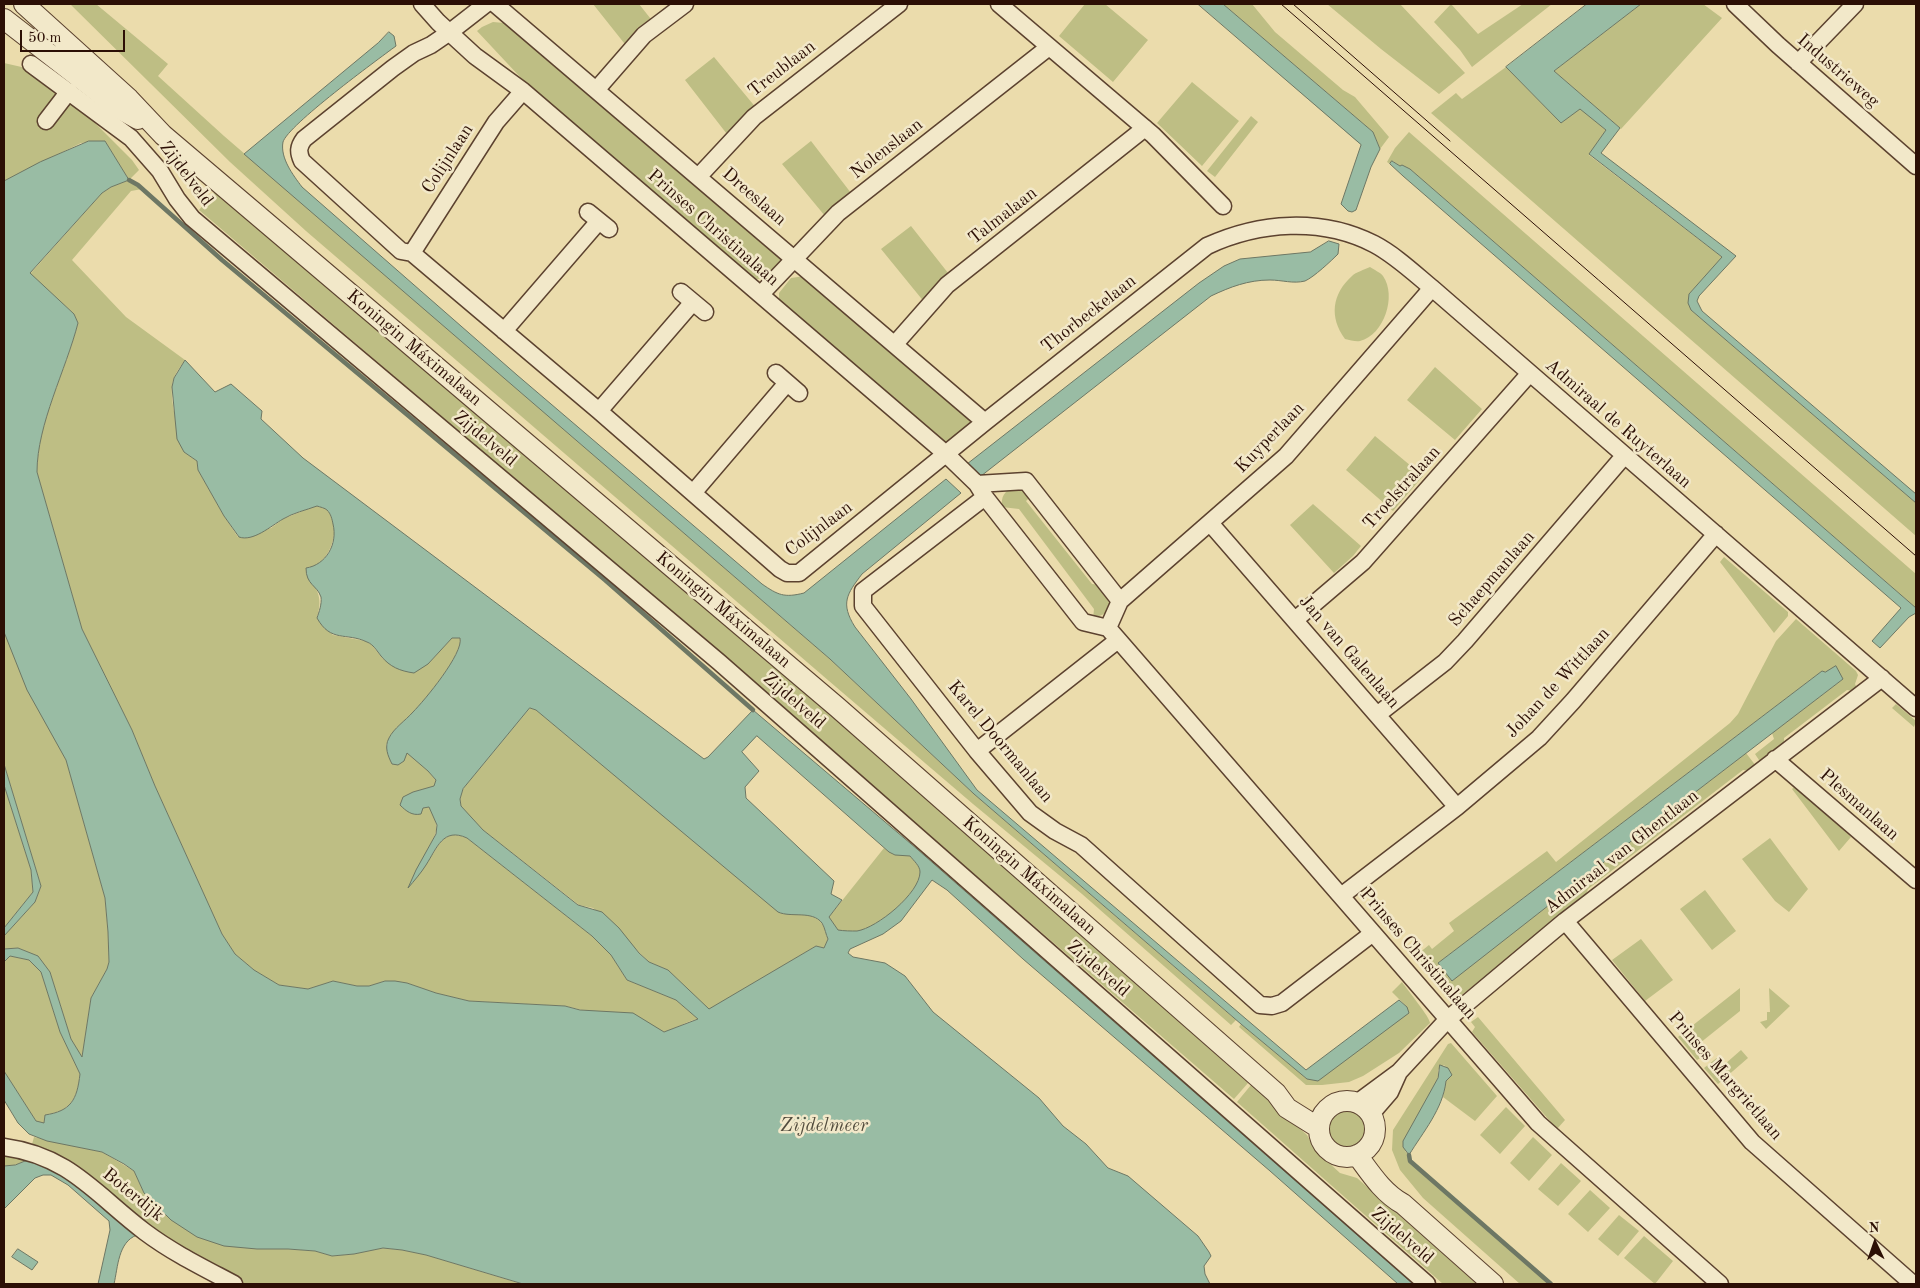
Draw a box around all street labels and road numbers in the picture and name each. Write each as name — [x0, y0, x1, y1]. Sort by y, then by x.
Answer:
street label: Industrieweg — [1793, 30, 1883, 112]
street label: Treublaan — [744, 36, 820, 102]
street label: Nolenslaan — [847, 114, 927, 184]
street label: Colijnlaan — [418, 120, 478, 198]
street label: Zijdelveld — [154, 137, 218, 211]
street label: Dreeslaan — [717, 163, 791, 231]
street label: Prinses Christinalaan — [643, 165, 783, 291]
street label: Talmalaan — [964, 182, 1042, 250]
street label: Thorbeckelaan — [1037, 270, 1141, 358]
street label: Koningin Máximalaan — [342, 285, 486, 411]
street label: Admiraal de Ruyterlaan — [1541, 355, 1695, 493]
street label: Kuyperlaan — [1231, 398, 1309, 478]
street label: Zijdelveld — [449, 406, 521, 472]
street label: Troelstralaan — [1359, 442, 1445, 534]
street label: Colijnlaan — [781, 497, 857, 561]
street label: Schaepmanlaan — [1444, 526, 1540, 632]
street label: Koningin Máximalaan — [651, 547, 795, 673]
street label: Jan van Galenlaan — [1294, 591, 1404, 713]
street label: Johan de Wittlaan — [1501, 623, 1615, 743]
street label: Zijdelveld — [758, 668, 830, 734]
street label: Karel Doormanlaan — [943, 677, 1057, 807]
street label: Plesmanlaan — [1815, 765, 1903, 845]
street label: Admiraal van Ghentlaan — [1541, 785, 1703, 919]
street label: Koningin Máximalaan — [958, 812, 1100, 940]
street label: Prinses Christinalaan — [1355, 884, 1481, 1024]
street label: Zijdelveld — [1062, 936, 1134, 1002]
street label: Prinses Margrietlaan — [1663, 1007, 1787, 1145]
street label: Boterdijk — [98, 1164, 168, 1226]
street label: Zijdelveld — [1366, 1203, 1438, 1269]

